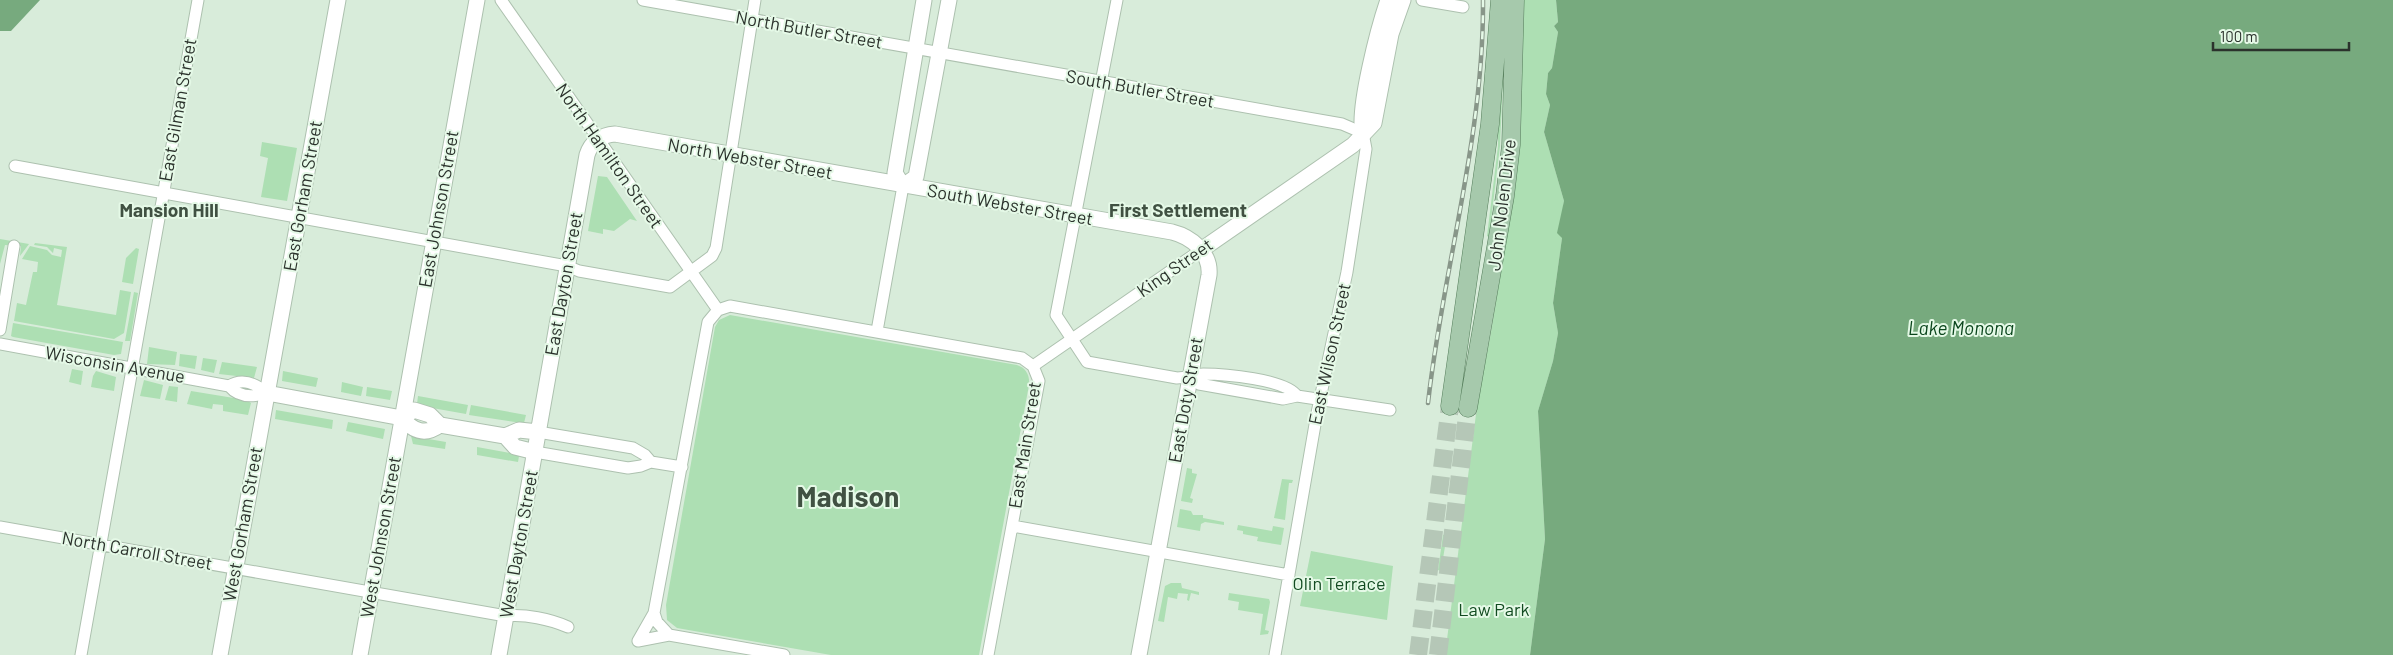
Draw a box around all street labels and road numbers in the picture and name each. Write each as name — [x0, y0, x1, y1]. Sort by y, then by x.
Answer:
street label: North Butler Street — [734, 5, 884, 53]
street label: East Gilman Street — [154, 36, 200, 183]
street label: South Butler Street — [1064, 64, 1216, 112]
street label: North Hamilton Street — [552, 79, 668, 232]
street label: East Gorham Street — [278, 119, 326, 273]
street label: East Johnson Street — [413, 128, 463, 289]
street label: North Webster Street — [666, 133, 834, 183]
street label: John Nolen Drive — [1482, 138, 1520, 272]
street label: South Webster Street — [926, 179, 1095, 229]
street label: East Dayton Street — [540, 210, 587, 358]
street label: King Street — [1132, 233, 1217, 301]
street label: East Wilson Street — [1303, 281, 1355, 427]
street label: East Doty Street — [1163, 335, 1207, 464]
street label: Wisconsin Avenue — [44, 341, 187, 387]
street label: East Main Street — [1003, 380, 1045, 510]
street label: West Gorham Street — [218, 445, 266, 603]
street label: West Johnson Street — [355, 454, 405, 619]
street label: West Dayton Street — [494, 468, 542, 620]
street label: North Carroll Street — [60, 526, 214, 574]

